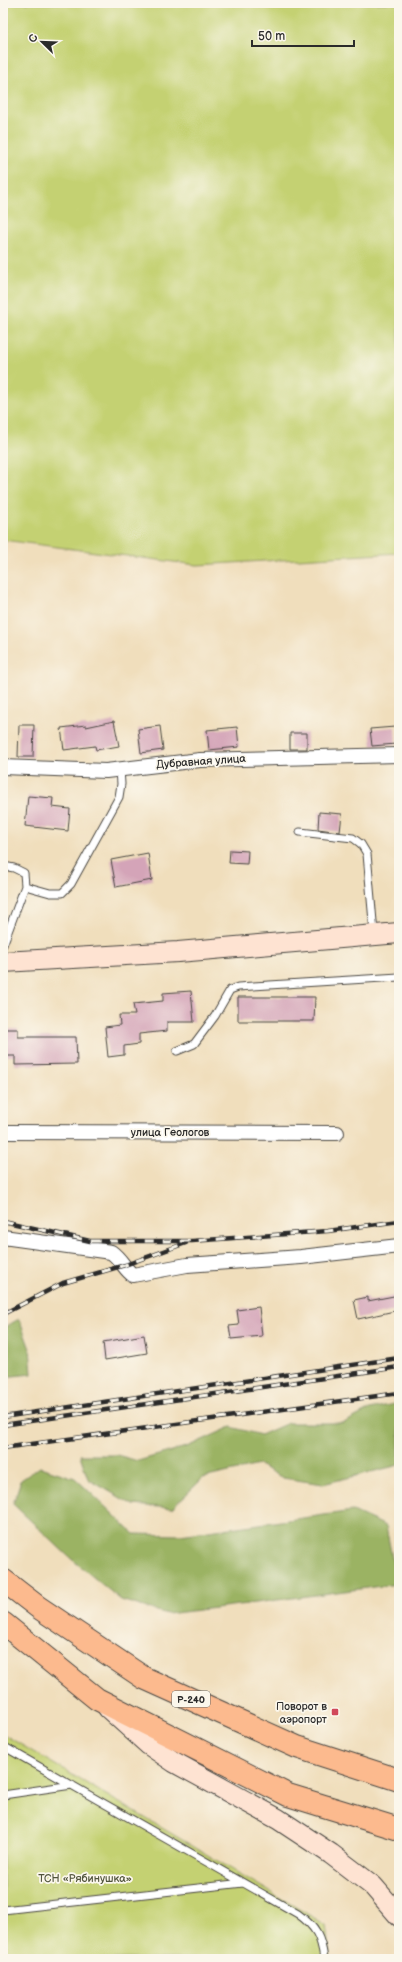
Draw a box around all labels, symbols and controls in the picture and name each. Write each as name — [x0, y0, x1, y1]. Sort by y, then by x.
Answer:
north arrow — [22, 22, 62, 62]
scale bar — [252, 22, 354, 48]
text: 50 m — [258, 29, 285, 44]
text: С — [26, 32, 41, 44]
street label: Дубравная улица — [156, 752, 247, 771]
street label: улица Геологов — [131, 1126, 210, 1139]
road number: Р-240 — [172, 1691, 210, 1707]
place label: Поворот в аэропорт — [276, 1700, 327, 1726]
marker: Поворот в аэропорт — [330, 1707, 340, 1717]
park label: ТСН «Рябинушка» — [38, 1872, 132, 1885]

